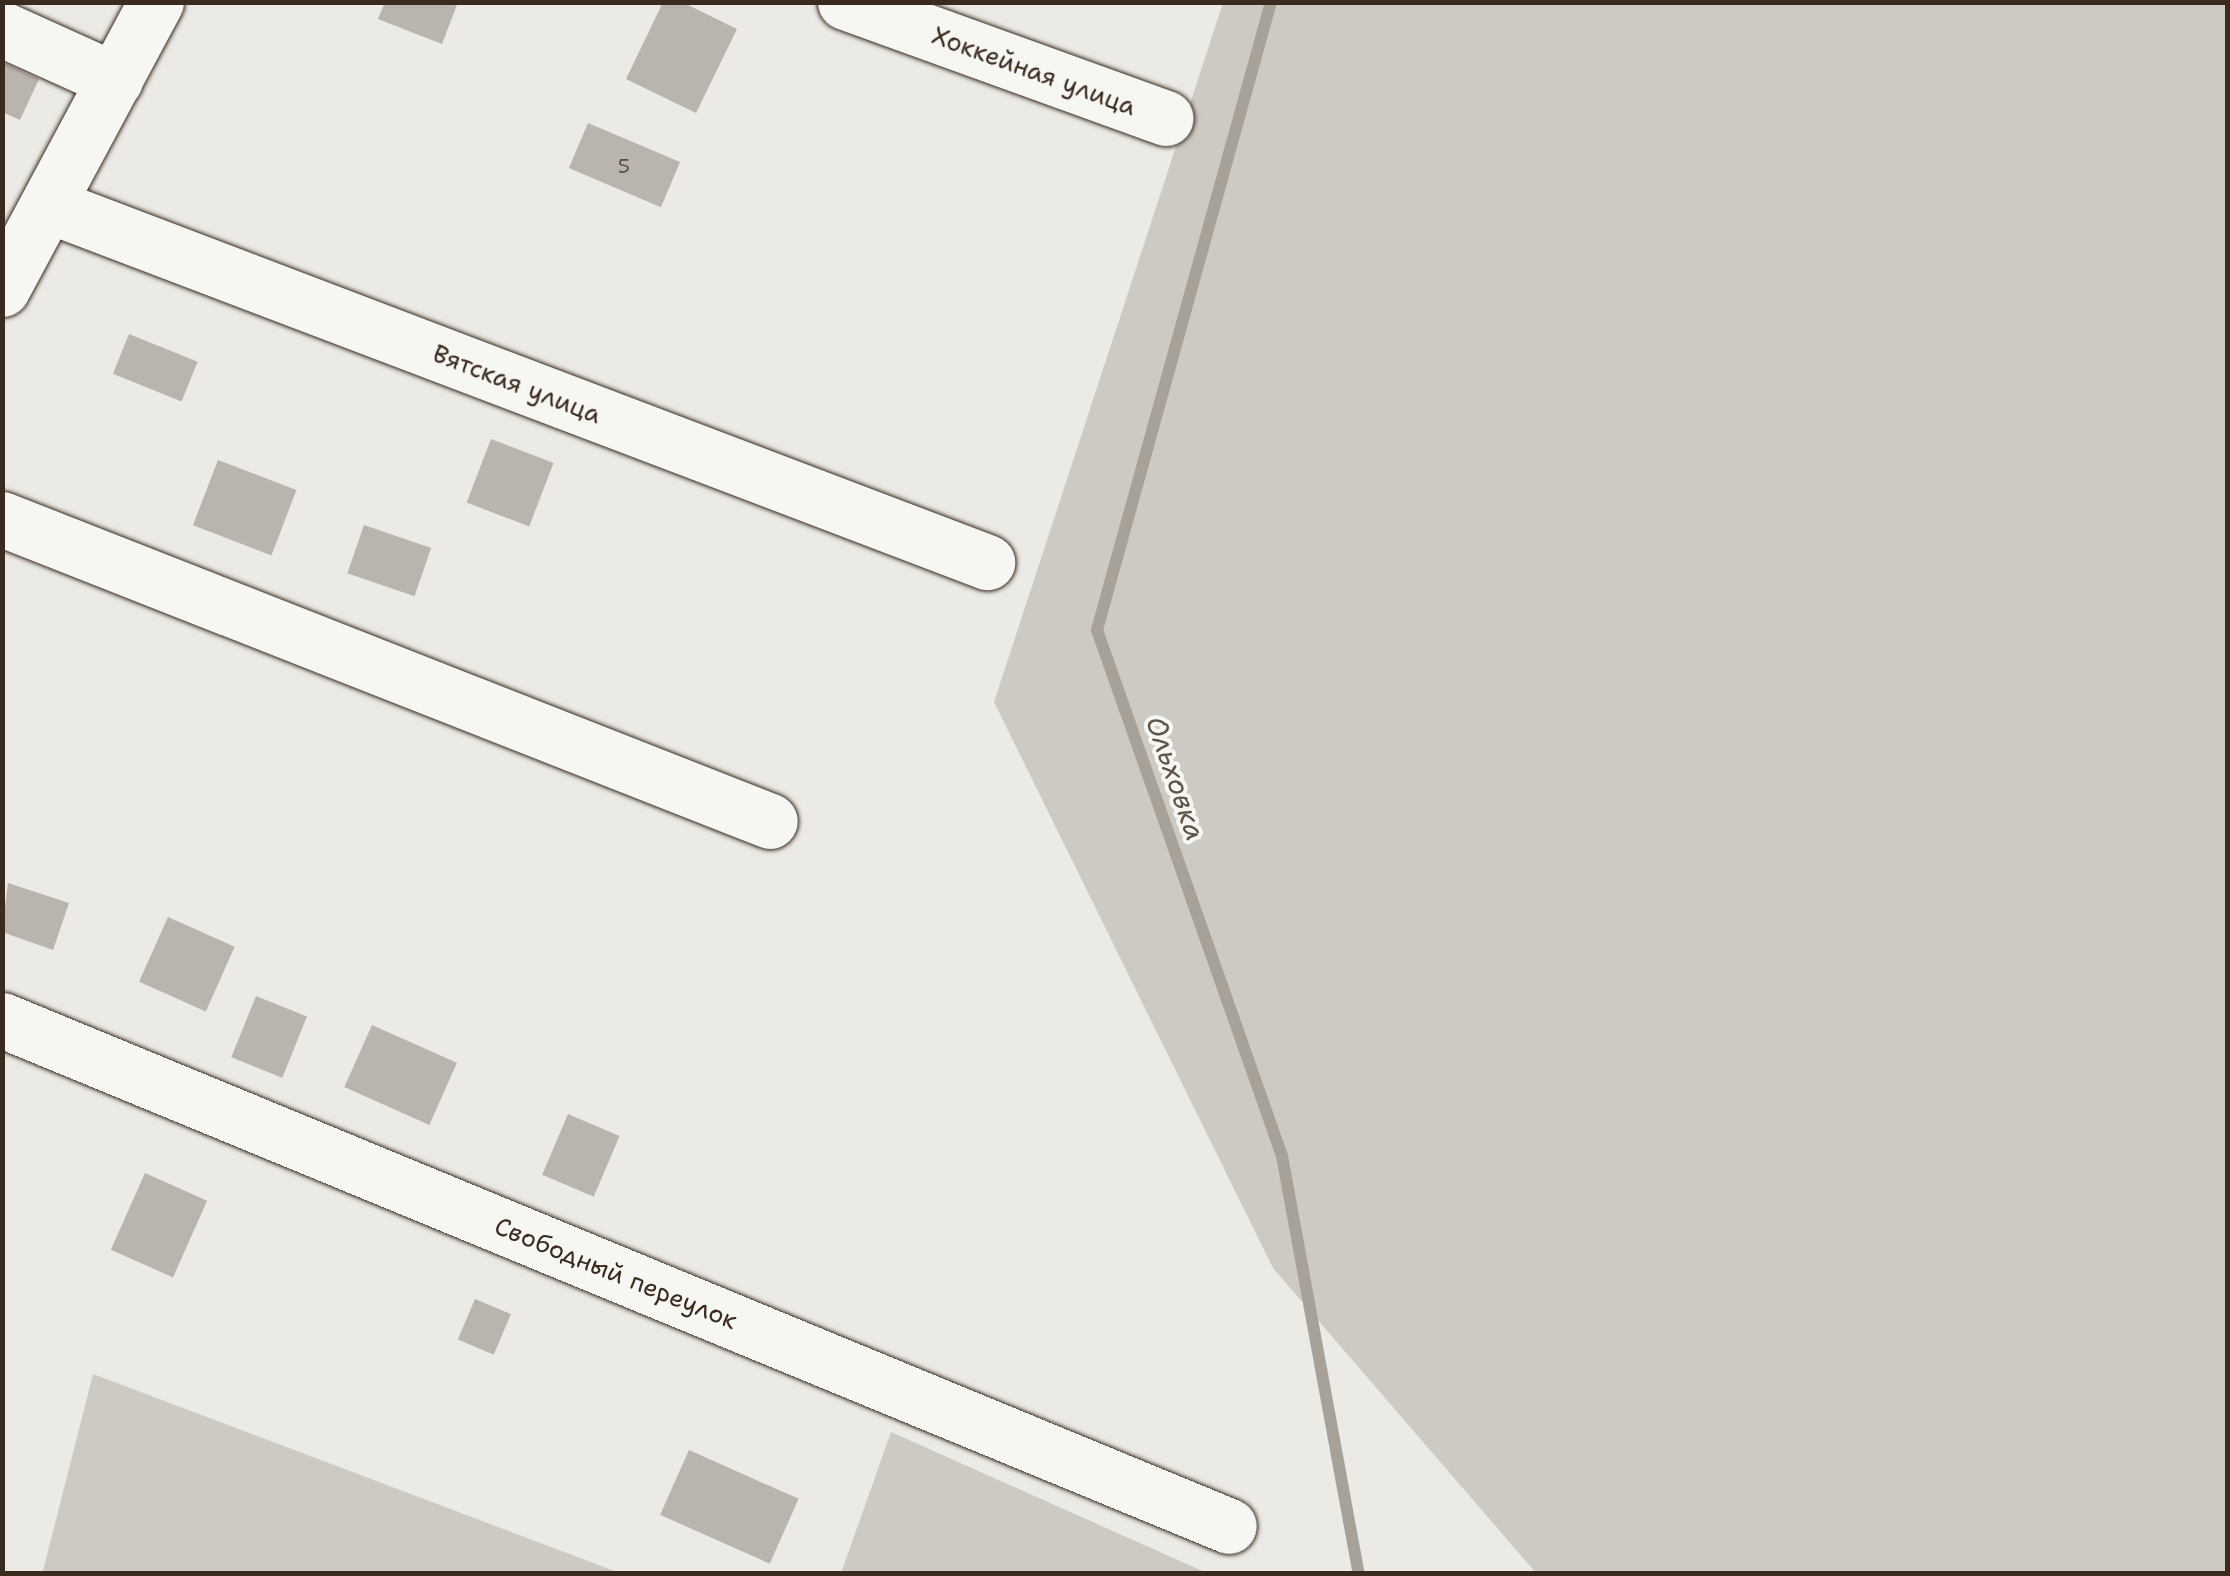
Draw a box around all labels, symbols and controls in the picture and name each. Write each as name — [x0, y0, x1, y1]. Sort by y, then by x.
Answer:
street label: Хоккейная улица — [928, 20, 1140, 122]
house number: 5 — [618, 154, 630, 178]
street label: Вятская улица — [429, 338, 605, 430]
water label: Ольховка — [1139, 712, 1213, 844]
street label: Свободный переулок — [490, 1211, 742, 1335]

